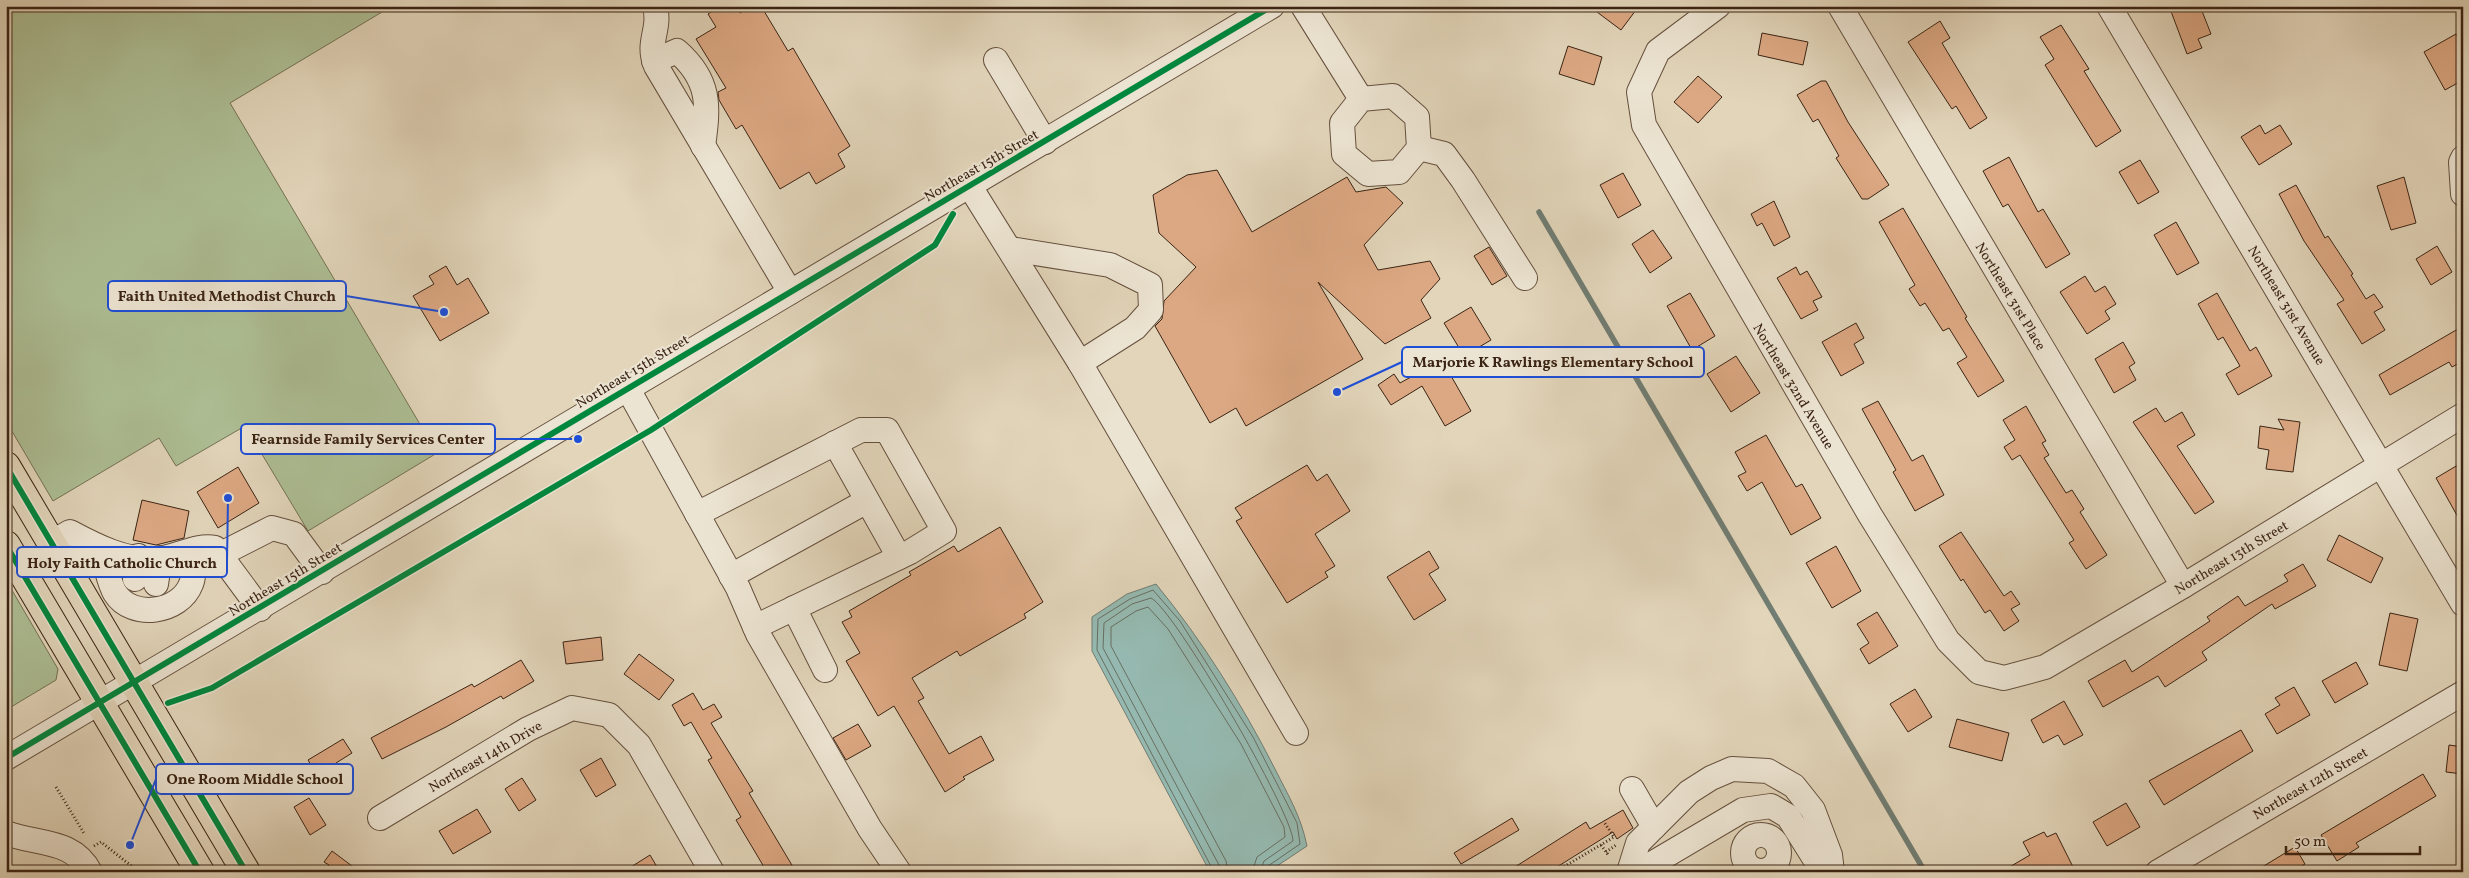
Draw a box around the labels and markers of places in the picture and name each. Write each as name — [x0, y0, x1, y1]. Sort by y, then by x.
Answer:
callout: Faith United Methodist Church — [108, 281, 346, 311]
callout: Marjorie K Rawlings Elementary School — [1402, 347, 1704, 377]
callout: Fearnside Family Services Center — [241, 424, 495, 454]
callout: Holy Faith Catholic Church — [17, 547, 227, 577]
callout: One Room Middle School — [156, 764, 353, 794]

